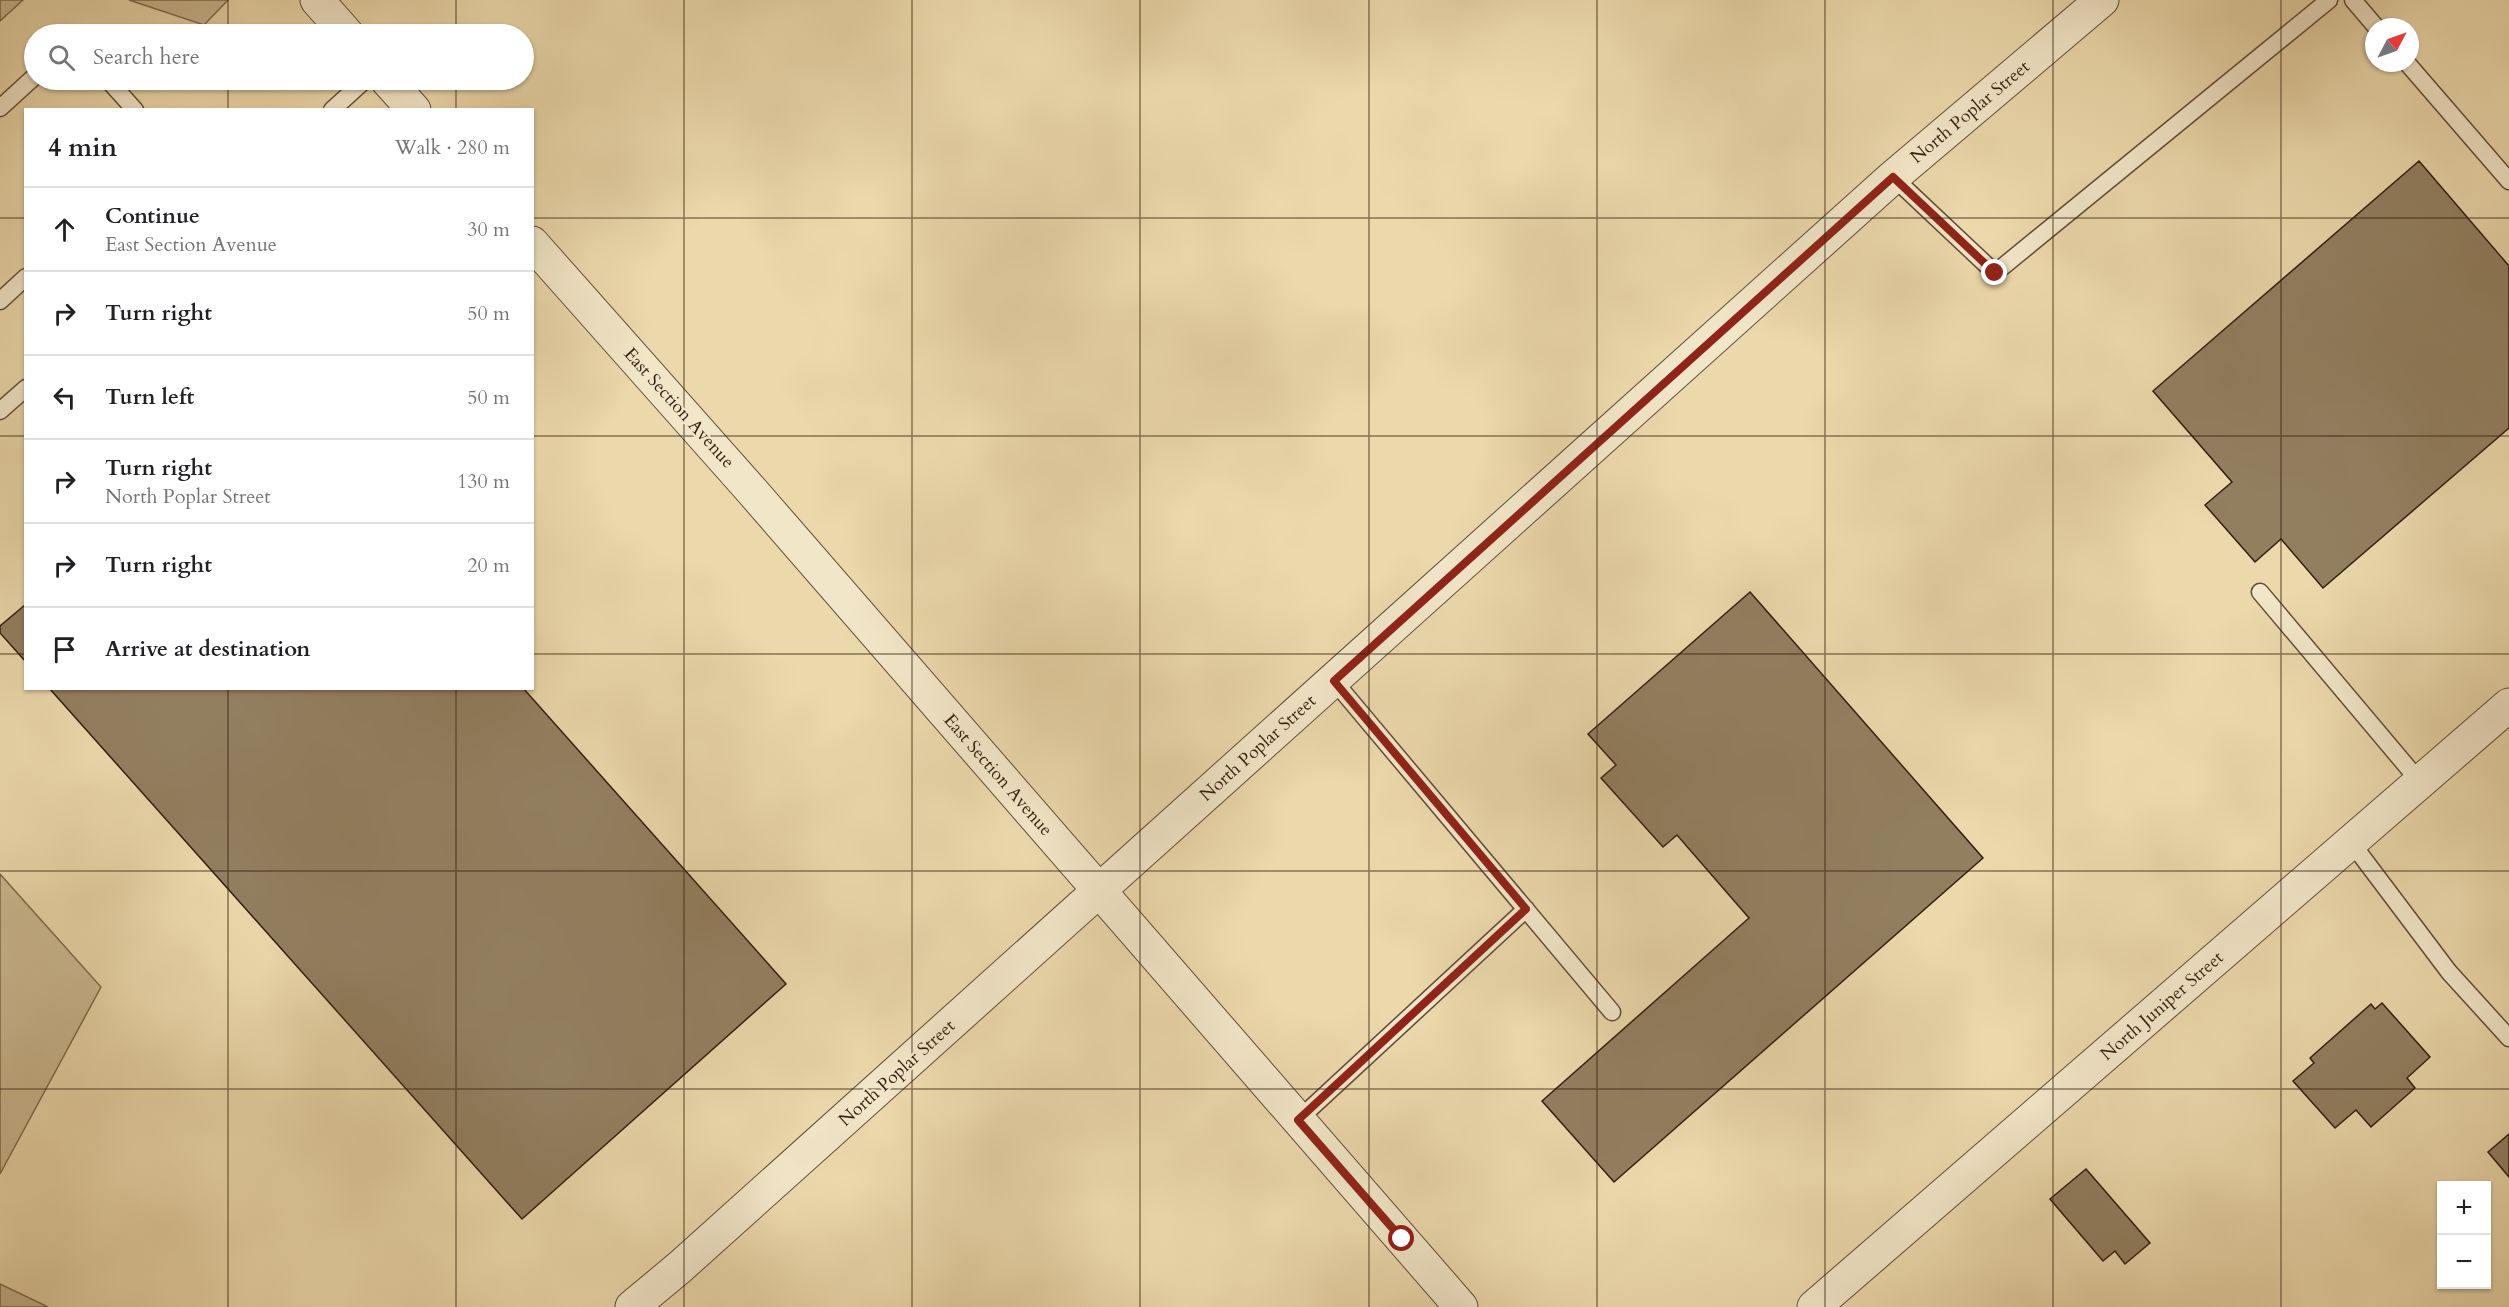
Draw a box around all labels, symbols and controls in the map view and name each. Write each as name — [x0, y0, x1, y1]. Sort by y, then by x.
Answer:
north arrow — [2365, 18, 2419, 72]
search box — [24, 24, 534, 90]
icon: search — [45, 41, 78, 74]
text: Search here — [93, 42, 200, 72]
street label: North Poplar Street — [1905, 54, 2035, 169]
text: 4 min — [48, 130, 117, 165]
text: Walk · 280 m — [395, 134, 510, 161]
text: Continue — [105, 201, 200, 231]
icon: ahead — [48, 213, 81, 246]
text: 30 m — [467, 216, 510, 243]
text: East Section Avenue — [105, 231, 277, 258]
route end — [1981, 259, 2007, 285]
icon: right — [48, 297, 81, 330]
text: Turn right — [105, 298, 212, 328]
text: 50 m — [467, 300, 510, 327]
street label: East Section Avenue — [618, 342, 740, 474]
icon: left — [48, 381, 81, 414]
text: Turn left — [105, 382, 194, 412]
text: 50 m — [467, 384, 510, 411]
text: Turn right — [105, 453, 212, 483]
icon: right — [48, 465, 81, 498]
text: 130 m — [457, 468, 510, 495]
text: North Poplar Street — [105, 483, 271, 510]
icon: right — [48, 549, 81, 582]
text: Turn right — [105, 550, 212, 580]
text: 20 m — [467, 552, 510, 579]
icon: arrive — [48, 633, 81, 666]
text: Arrive at destination — [105, 634, 310, 664]
street label: North Poplar Street — [1194, 689, 1322, 807]
street label: East Section Avenue — [938, 708, 1058, 842]
street label: North Juniper Street — [2095, 945, 2229, 1067]
street label: North Poplar Street — [833, 1014, 961, 1132]
map controls — [2437, 1181, 2491, 1289]
button: + — [2437, 1181, 2491, 1235]
route start — [1388, 1225, 1414, 1251]
button: − — [2437, 1235, 2491, 1289]

